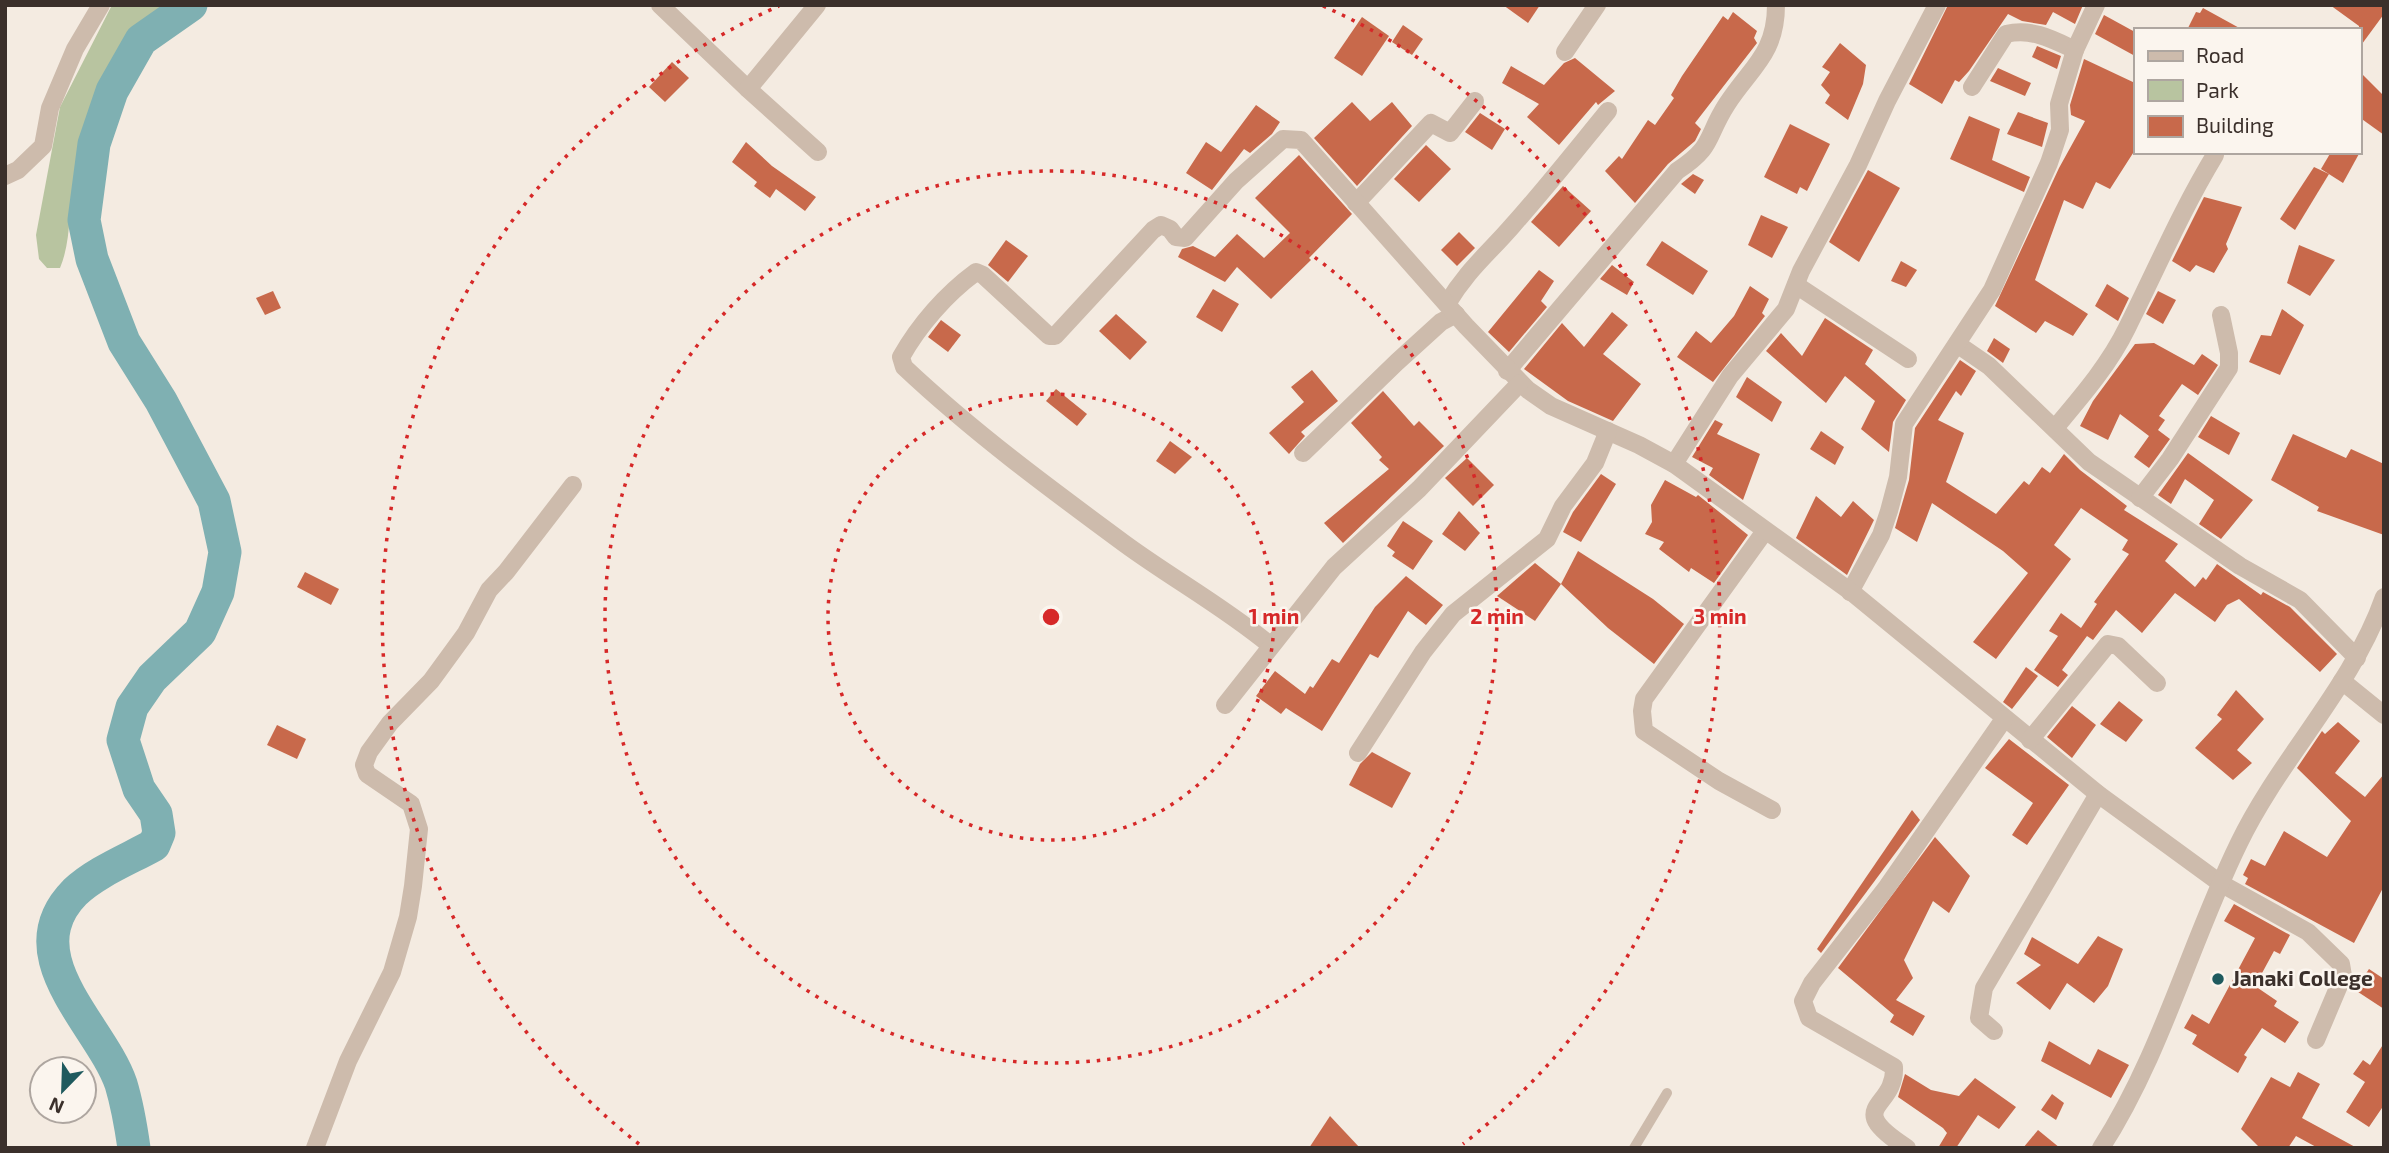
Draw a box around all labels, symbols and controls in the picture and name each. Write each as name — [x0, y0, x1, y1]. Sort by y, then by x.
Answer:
legend — [2134, 28, 2361, 154]
text: Road — [2196, 42, 2244, 67]
text: Park — [2196, 77, 2239, 102]
text: Building — [2196, 112, 2274, 137]
text: 1 min — [1249, 603, 1299, 628]
text: 2 min — [1470, 603, 1524, 628]
text: 3 min — [1693, 603, 1747, 628]
centre of rings — [1039, 605, 1063, 629]
place label: Janaki College — [2232, 965, 2373, 990]
marker: Janaki College — [2210, 971, 2226, 987]
north arrow — [28, 1055, 98, 1125]
text: N — [45, 1093, 67, 1119]

